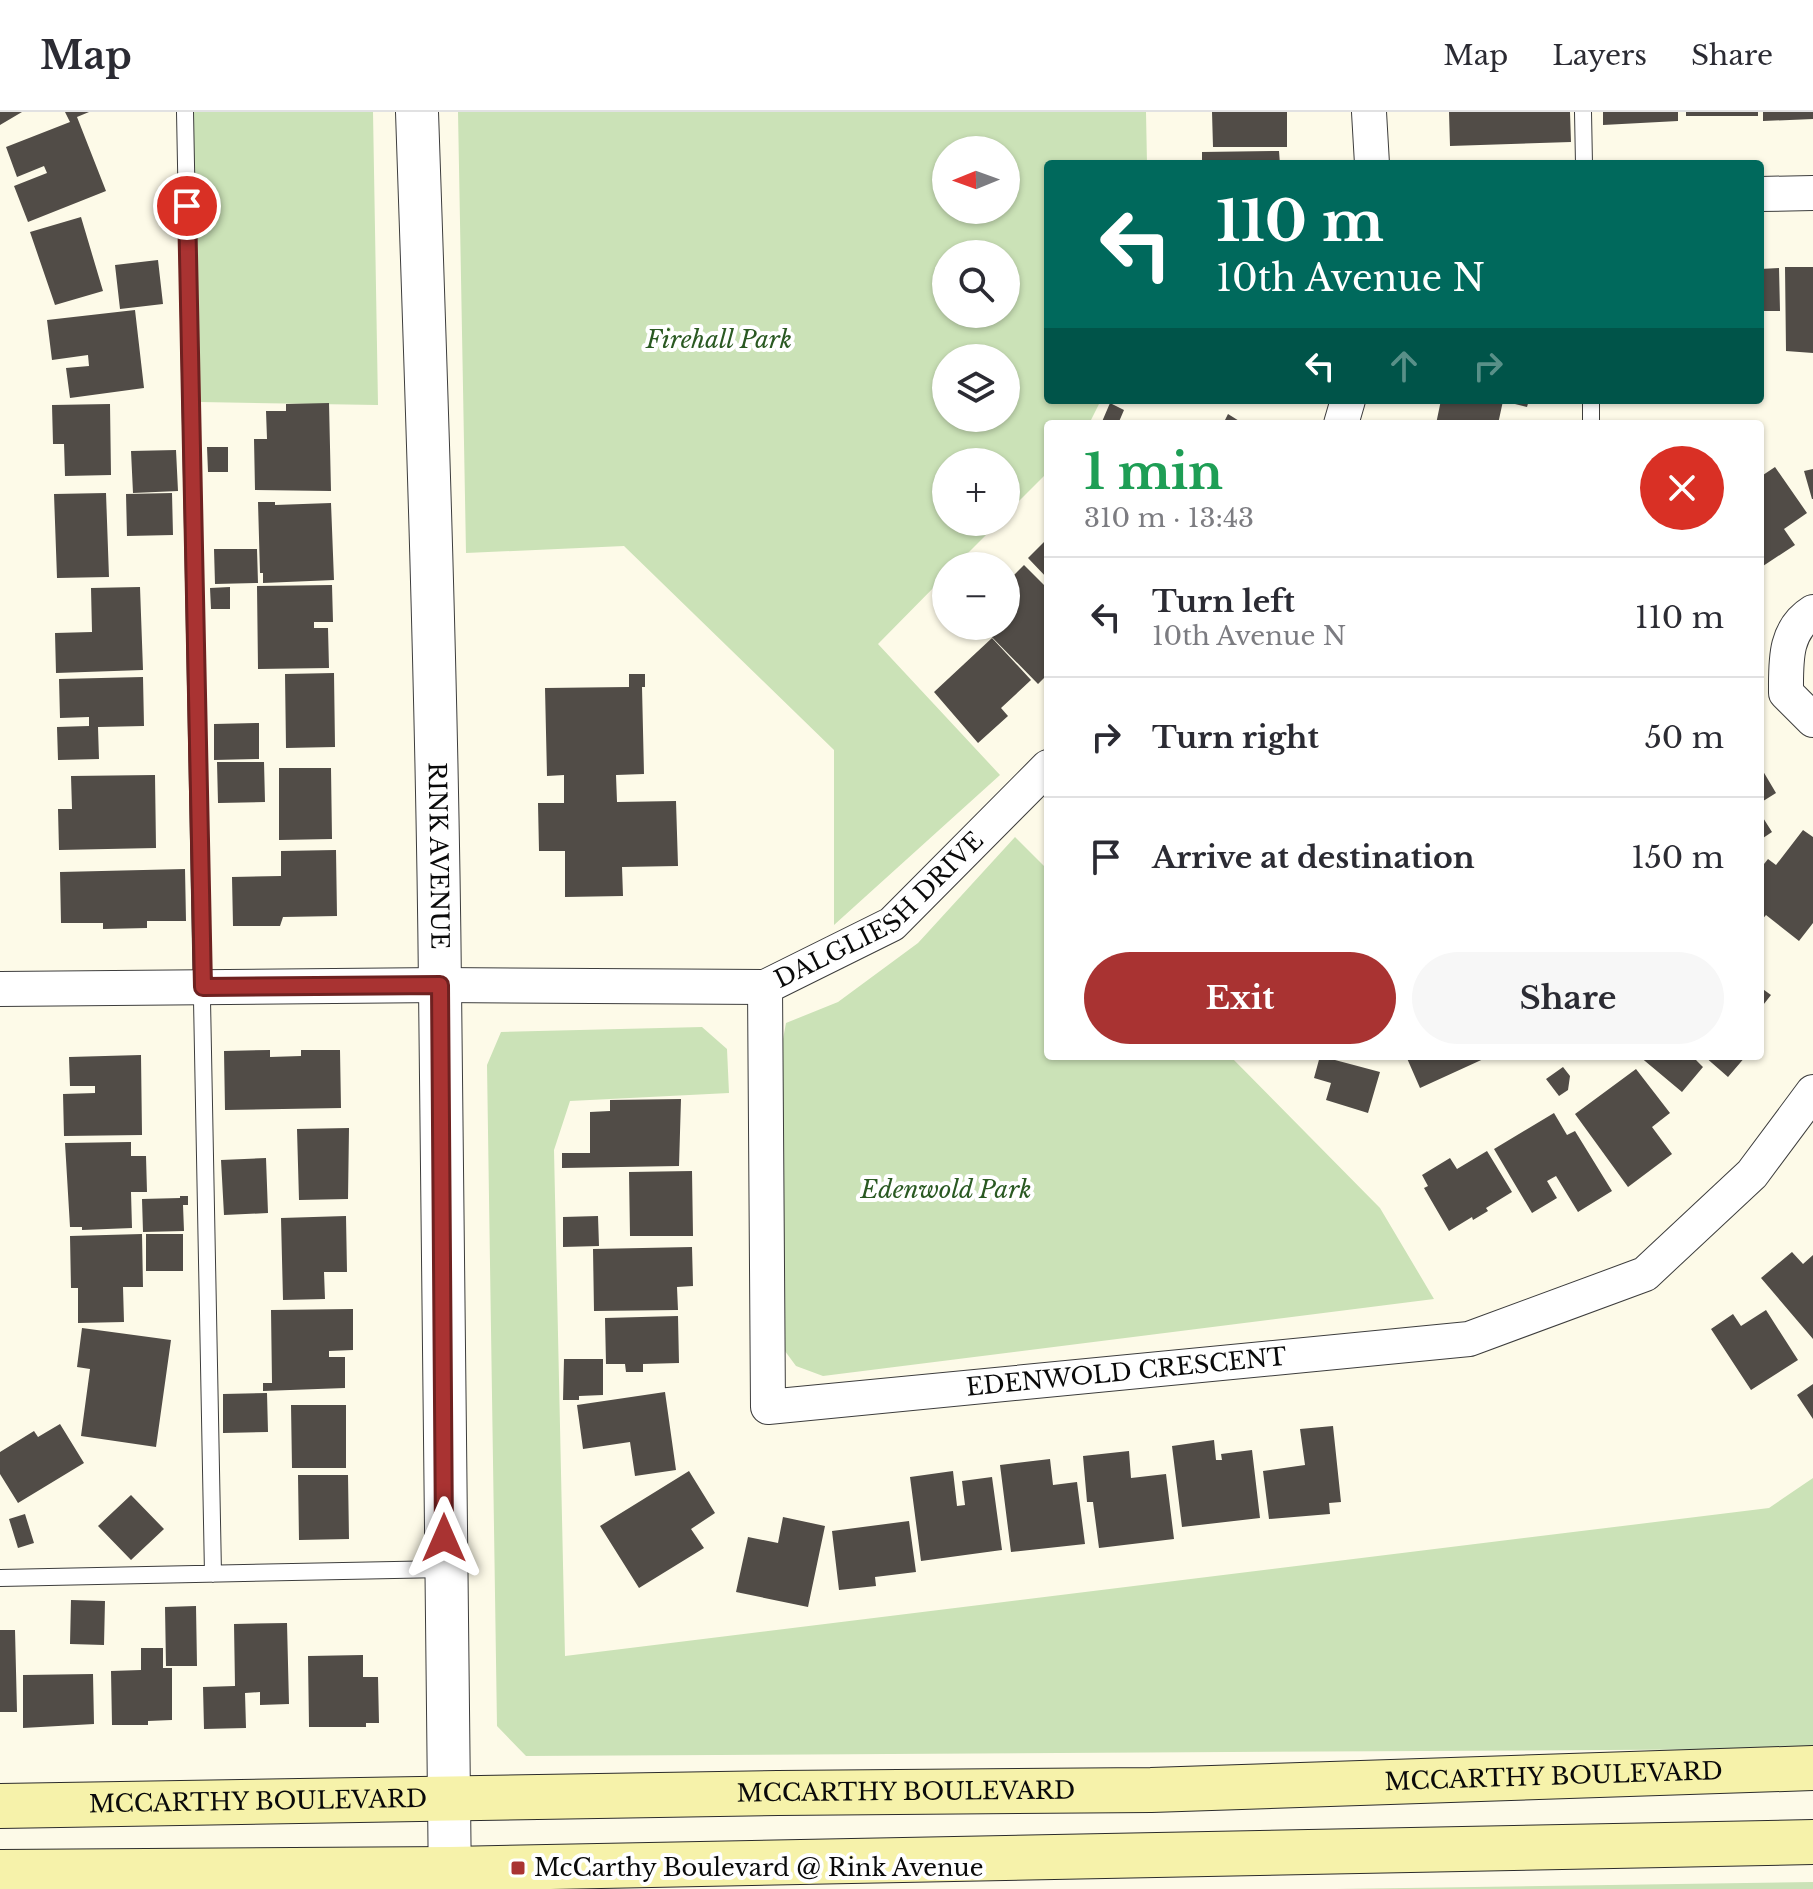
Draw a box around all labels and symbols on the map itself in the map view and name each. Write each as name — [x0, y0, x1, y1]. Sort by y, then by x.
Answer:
north arrow — [932, 136, 1020, 224]
pin — [153, 172, 221, 240]
park label: Firehall Park — [645, 325, 792, 354]
street label: RINK AVENUE — [422, 762, 455, 950]
street label: DALGLIESH DRIVE — [770, 826, 989, 994]
park label: Edenwold Park — [860, 1175, 1031, 1204]
street label: EDENWOLD CRESCENT — [965, 1342, 1288, 1402]
position arrow — [402, 1496, 486, 1580]
street label: MCCARTHY BOULEVARD — [1384, 1756, 1723, 1796]
street label: MCCARTHY BOULEVARD — [736, 1776, 1075, 1808]
street label: MCCARTHY BOULEVARD — [89, 1784, 427, 1819]
place label: McCarthy Boulevard @ Rink Avenue — [534, 1853, 983, 1882]
marker: McCarthy Boulevard @ Rink Avenue — [509, 1859, 527, 1877]

